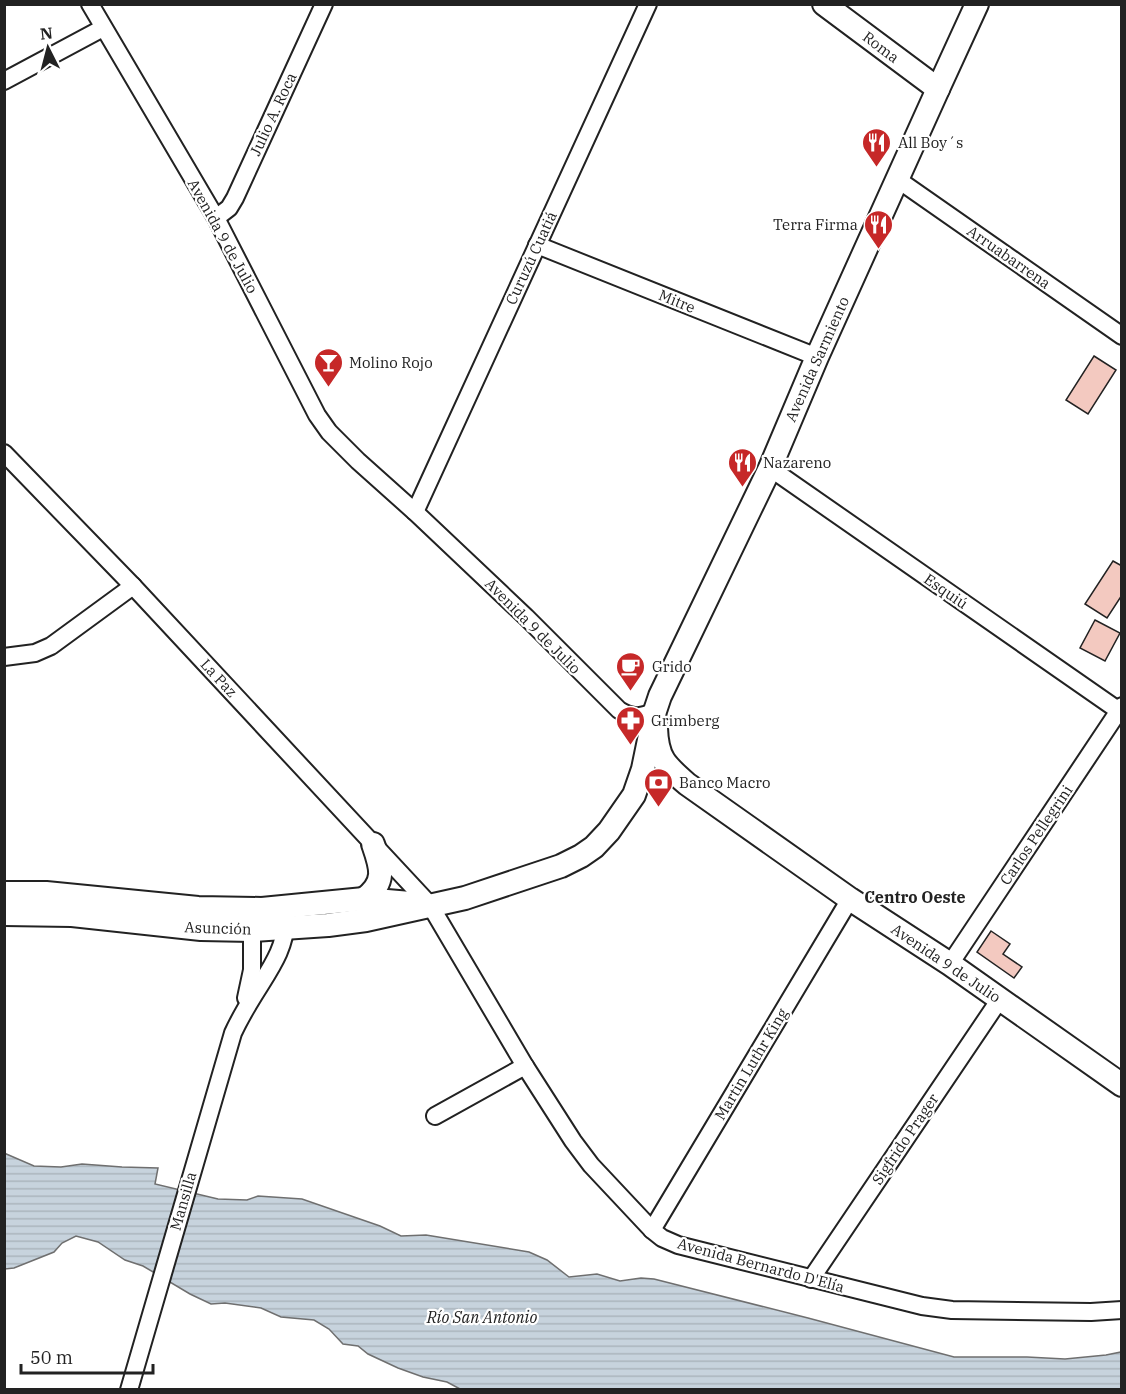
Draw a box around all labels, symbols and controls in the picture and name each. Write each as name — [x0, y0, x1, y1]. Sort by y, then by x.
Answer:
north arrow — [18, 18, 78, 78]
text: N — [39, 22, 54, 44]
street label: Roma — [859, 27, 903, 67]
street label: Julio A. Roca — [245, 69, 301, 159]
restaurant icon: All Boy´s — [861, 126, 893, 168]
place label: All Boy´s — [898, 133, 963, 152]
street label: Avenida 9 de Julio — [184, 176, 262, 296]
street label: Curuzú Cuatiá — [501, 208, 561, 308]
restaurant icon: Terra Firma — [863, 208, 895, 250]
place label: Terra Firma — [773, 215, 858, 234]
street label: Arruabarrena — [964, 221, 1054, 293]
street label: Mitre — [656, 285, 698, 317]
street label: Avenida Sarmiento — [781, 293, 853, 425]
bar icon: Molino Rojo — [312, 346, 344, 388]
place label: Molino Rojo — [349, 353, 433, 372]
restaurant icon: Nazareno — [726, 446, 758, 488]
place label: Nazareno — [763, 453, 831, 472]
street label: Esquiú — [920, 569, 972, 613]
street label: Avenida 9 de Julio — [481, 574, 585, 678]
cafe icon: Grido — [615, 650, 647, 692]
street label: La Paz — [197, 655, 241, 701]
place label: Grido — [652, 657, 692, 676]
pharmacy icon: Grimberg — [614, 704, 646, 746]
place label: Grimberg — [651, 711, 719, 730]
bank icon: Banco Macro — [642, 766, 674, 808]
place label: Banco Macro — [679, 773, 770, 792]
street label: Carlos Pellegrini — [996, 781, 1077, 888]
district label: Centro Oeste — [864, 887, 966, 907]
street label: Asunción — [184, 917, 252, 939]
street label: Avenida 9 de Julio — [888, 919, 1004, 1007]
street label: Martin Luthr King — [710, 1005, 792, 1123]
street label: Sigfrido Prager — [867, 1089, 943, 1188]
street label: Mansilla — [166, 1169, 200, 1233]
street label: Avenida Bernardo D'Elía — [675, 1234, 847, 1296]
water label: Río San Antonio — [426, 1307, 537, 1327]
scale bar — [21, 1337, 153, 1375]
text: 50 m — [30, 1346, 73, 1369]

